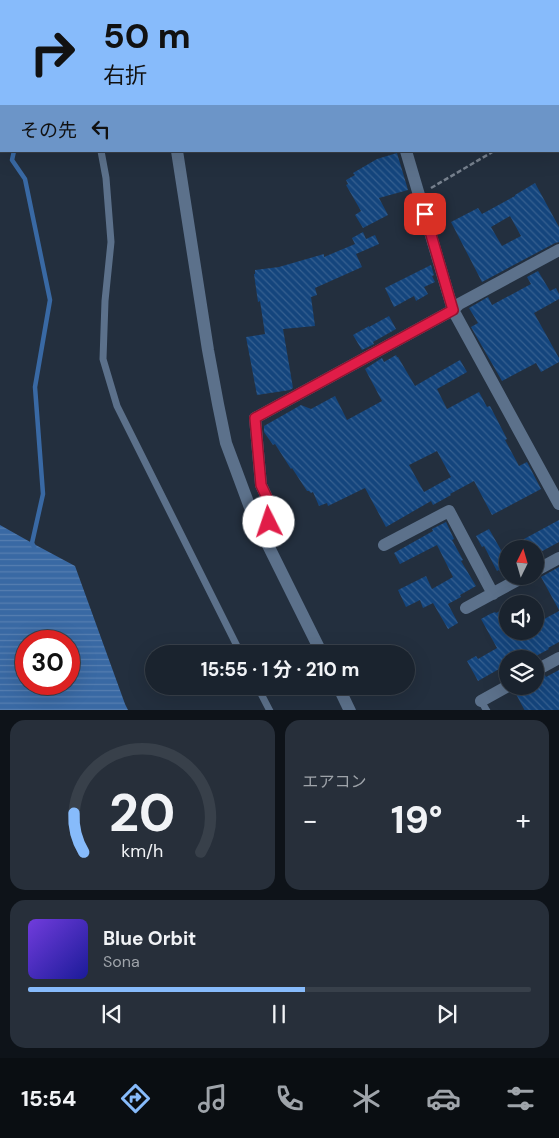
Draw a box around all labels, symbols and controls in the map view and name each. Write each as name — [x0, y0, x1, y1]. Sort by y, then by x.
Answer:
text: 50 m — [103, 13, 191, 59]
icon: right — [20, 20, 85, 85]
text: 右折 — [103, 61, 147, 90]
icon: left — [87, 115, 115, 143]
text: その先 — [20, 118, 77, 143]
pin — [404, 193, 446, 235]
icon: arrive — [411, 200, 439, 228]
position arrow — [242, 495, 294, 547]
north arrow — [499, 540, 544, 585]
map controls — [499, 540, 544, 695]
button: sound — [499, 595, 544, 640]
speed limit sign: 30 — [15, 630, 80, 695]
button: layers — [499, 650, 544, 695]
text: 15:55 · 1 分 · 210 m — [201, 657, 359, 682]
text: エアコン — [303, 771, 367, 792]
text: 20 — [109, 779, 175, 847]
text: 19° — [391, 795, 443, 845]
text: − — [303, 802, 318, 839]
text: + — [516, 802, 531, 839]
text: km/h — [121, 839, 163, 863]
text: Blue Orbit — [103, 926, 196, 951]
text: Sona — [103, 951, 140, 972]
icon: previous — [98, 1000, 126, 1028]
icon: pause — [265, 1000, 293, 1028]
icon: next — [433, 1000, 461, 1028]
icon: directions — [118, 1081, 153, 1116]
icon: music — [195, 1081, 230, 1116]
icon: phone — [272, 1081, 307, 1116]
icon: climate — [349, 1081, 384, 1116]
icon: car — [426, 1081, 461, 1116]
icon: filters — [503, 1081, 538, 1116]
text: 15:54 — [21, 1084, 76, 1113]

